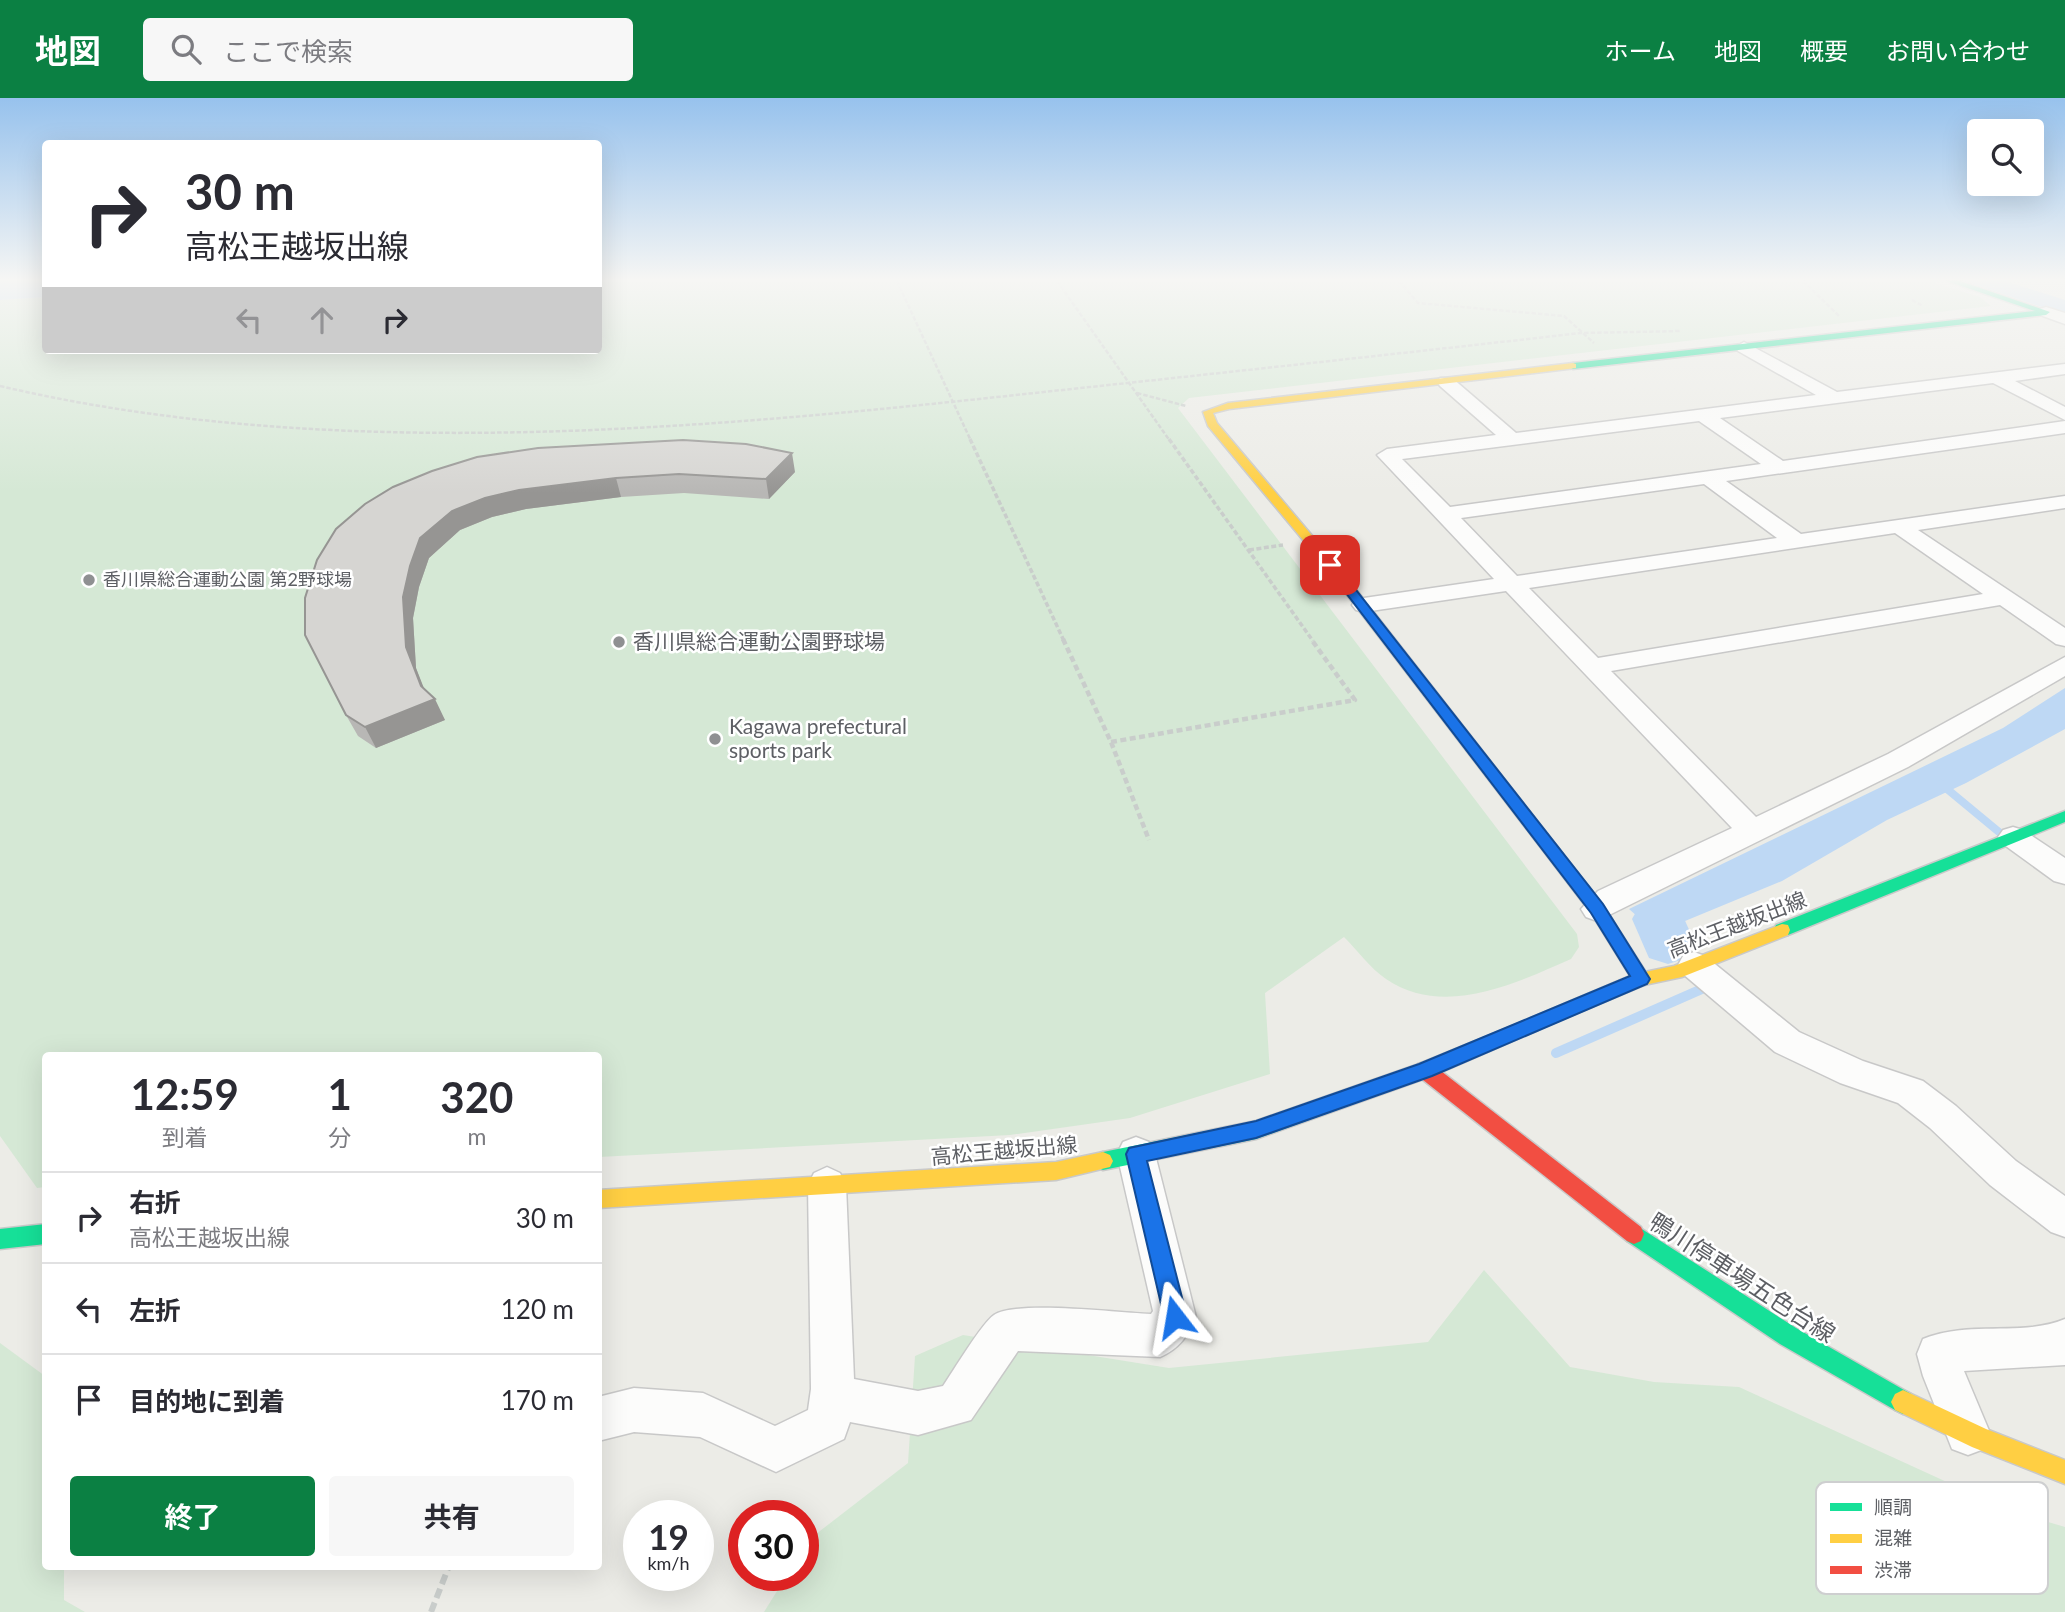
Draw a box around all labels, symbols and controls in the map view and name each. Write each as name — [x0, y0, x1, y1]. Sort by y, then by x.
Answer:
search box — [143, 18, 633, 81]
text: 地図 — [35, 30, 101, 70]
icon: search — [167, 30, 205, 68]
text: ここで検索 — [223, 35, 353, 67]
text: ホーム — [1605, 36, 1676, 65]
text: 地図 — [1714, 36, 1762, 65]
text: 概要 — [1800, 36, 1848, 65]
text: お問い合わせ — [1886, 36, 2030, 65]
map controls — [1967, 119, 2044, 196]
button: search — [1967, 119, 2044, 196]
text: 30 m — [185, 162, 295, 220]
icon: right — [70, 168, 161, 259]
text: 高松王越坂出線 — [185, 226, 409, 265]
icon: left — [230, 301, 268, 339]
icon: ahead — [303, 301, 341, 339]
icon: right — [376, 301, 414, 339]
pin — [1300, 535, 1360, 595]
icon: arrive — [1311, 546, 1349, 584]
place label: 香川県総合運動公園 第2野球場 — [103, 568, 352, 590]
marker: 香川県総合運動公園 第2野球場 — [81, 572, 97, 588]
place label: 香川県総合運動公園野球場 — [633, 628, 885, 653]
marker: 香川県総合運動公園野球場 — [611, 634, 627, 650]
place label: Kagawa prefectural sports park — [729, 713, 907, 762]
marker: Kagawa prefectural sports park — [707, 731, 723, 747]
street label: 高松王越坂出線 — [1663, 886, 1810, 962]
text: 12:59 — [131, 1069, 239, 1119]
text: 1 — [327, 1069, 352, 1119]
text: 320 — [440, 1072, 513, 1122]
text: m — [467, 1122, 486, 1150]
text: 到着 — [162, 1123, 208, 1151]
text: 分 — [328, 1123, 351, 1151]
street label: 高松王越坂出線 — [930, 1131, 1078, 1168]
text: 右折 — [129, 1186, 181, 1218]
icon: right — [70, 1199, 108, 1237]
text: 30 m — [516, 1202, 574, 1234]
street label: 鴨川停車場五色台線 — [1644, 1206, 1841, 1348]
text: 高松王越坂出線 — [129, 1223, 290, 1251]
position arrow — [1138, 1280, 1212, 1354]
icon: left — [70, 1290, 108, 1328]
text: 120 m — [501, 1293, 574, 1325]
text: 左折 — [129, 1294, 181, 1326]
icon: arrive — [70, 1381, 108, 1419]
text: 170 m — [501, 1384, 574, 1416]
text: 目的地に到着 — [129, 1385, 285, 1417]
button: 終了 — [70, 1476, 315, 1556]
button: 共有 — [329, 1476, 574, 1556]
legend — [1816, 1482, 2048, 1594]
text: 順調 — [1874, 1495, 1912, 1518]
speed limit sign: 30 — [728, 1500, 819, 1591]
text: 19 — [648, 1515, 689, 1557]
text: 混雑 — [1874, 1526, 1912, 1549]
text: km/h — [647, 1552, 690, 1574]
text: 渋滞 — [1874, 1558, 1912, 1581]

